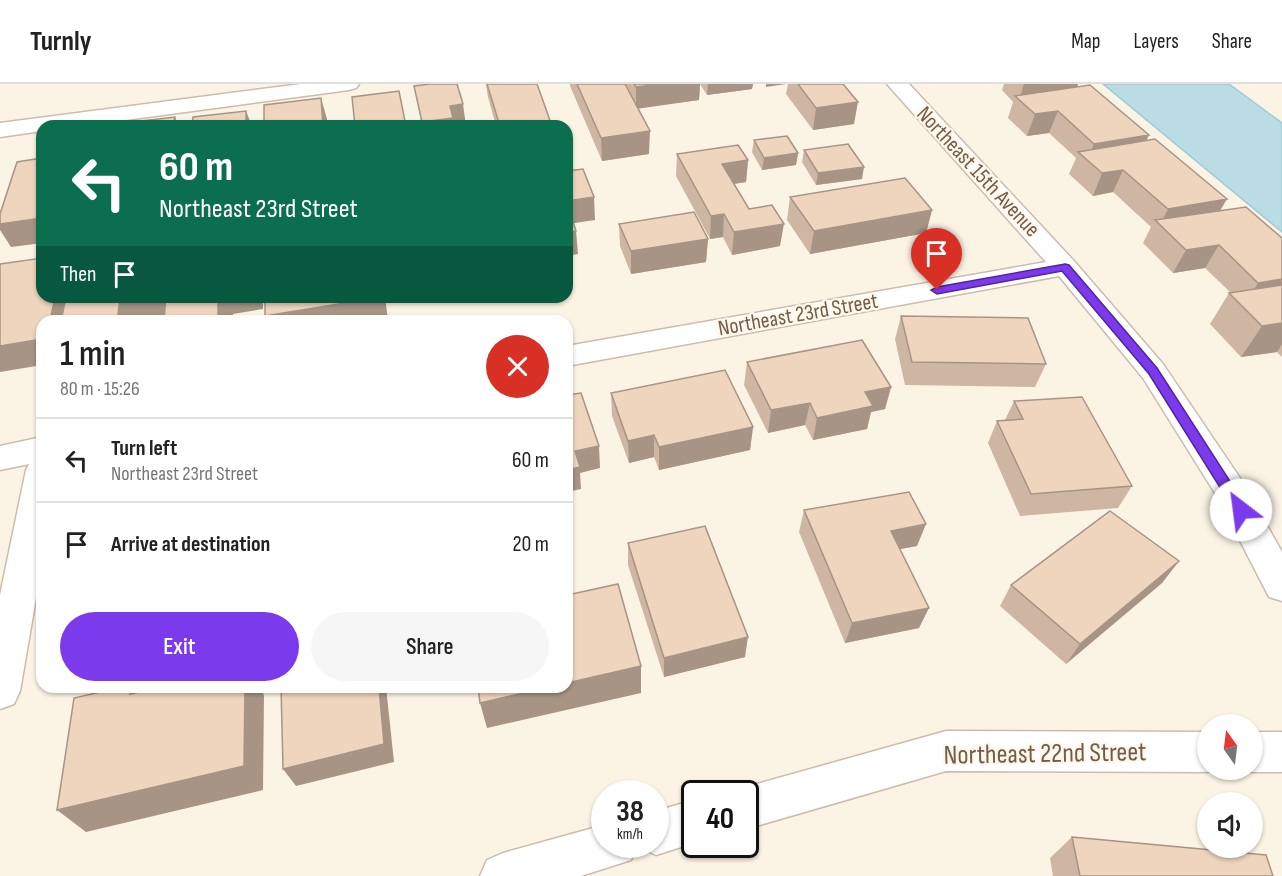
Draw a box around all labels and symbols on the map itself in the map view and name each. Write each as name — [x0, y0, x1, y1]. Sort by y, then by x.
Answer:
street label: Northeast 15th Avenue — [911, 101, 1045, 243]
pin — [911, 228, 962, 290]
street label: Northeast 23rd Street — [716, 288, 880, 342]
position arrow — [1209, 478, 1273, 542]
north arrow — [1197, 714, 1263, 780]
street label: Northeast 22nd Street — [943, 736, 1147, 772]
speed limit sign: 40 — [681, 780, 759, 858]

